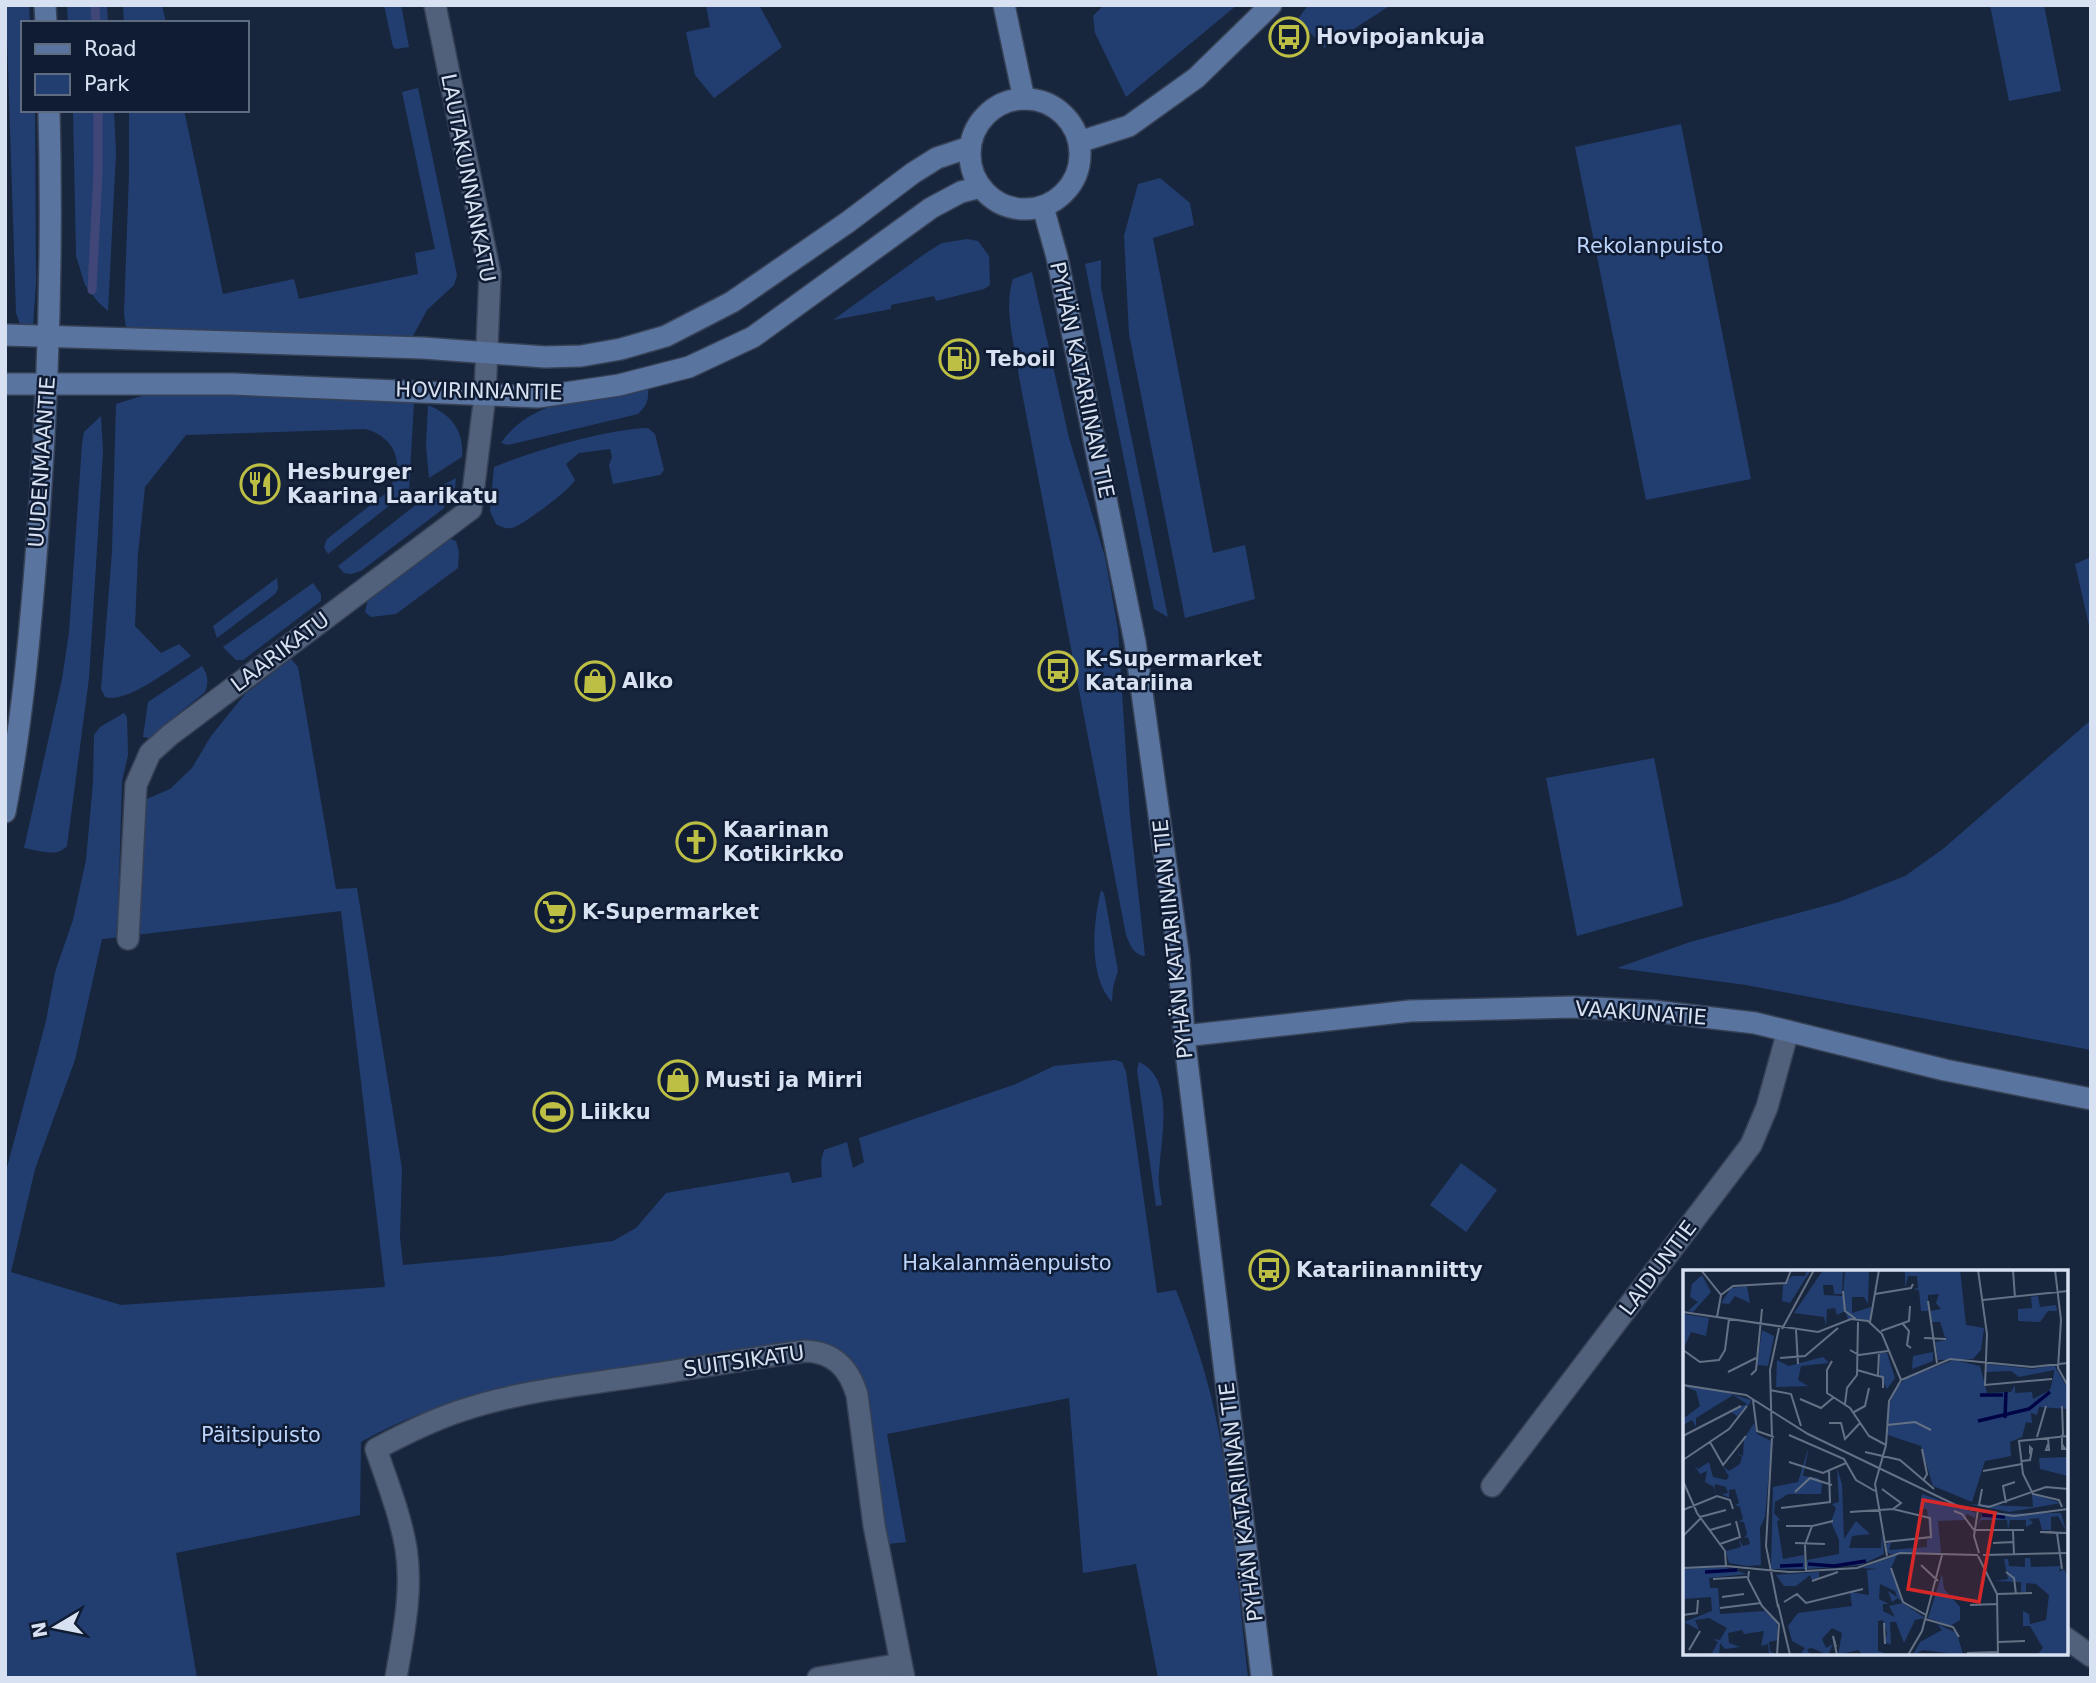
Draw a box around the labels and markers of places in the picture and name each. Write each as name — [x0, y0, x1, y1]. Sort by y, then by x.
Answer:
bus stop icon: Hovipojankuja — [1268, 16, 1310, 58]
place label: Hovipojankuja — [1316, 25, 1485, 49]
fuel station icon: Teboil — [938, 338, 980, 380]
place label: Teboil — [986, 347, 1056, 371]
place label: Hesburger Kaarina Laarikatu — [287, 460, 498, 508]
restaurant icon: Hesburger Kaarina Laarikatu — [239, 463, 281, 505]
place label: K-Supermarket Katariina — [1085, 647, 1262, 695]
bus stop icon: K-Supermarket Katariina — [1037, 650, 1079, 692]
shop icon: Alko — [574, 660, 616, 702]
place label: Alko — [622, 669, 673, 693]
place label: Kaarinan Kotikirkko — [723, 818, 844, 866]
church icon: Kaarinan Kotikirkko — [675, 821, 717, 863]
supermarket icon: K-Supermarket — [534, 891, 576, 933]
place label: K-Supermarket — [582, 900, 759, 924]
shop icon: Musti ja Mirri — [657, 1059, 699, 1101]
place label: Musti ja Mirri — [705, 1068, 863, 1092]
sports icon: Liikku — [532, 1091, 574, 1133]
place label: Liikku — [580, 1100, 651, 1124]
bus stop icon: Katariinanniitty — [1248, 1249, 1290, 1291]
place label: Katariinanniitty — [1296, 1258, 1483, 1282]

